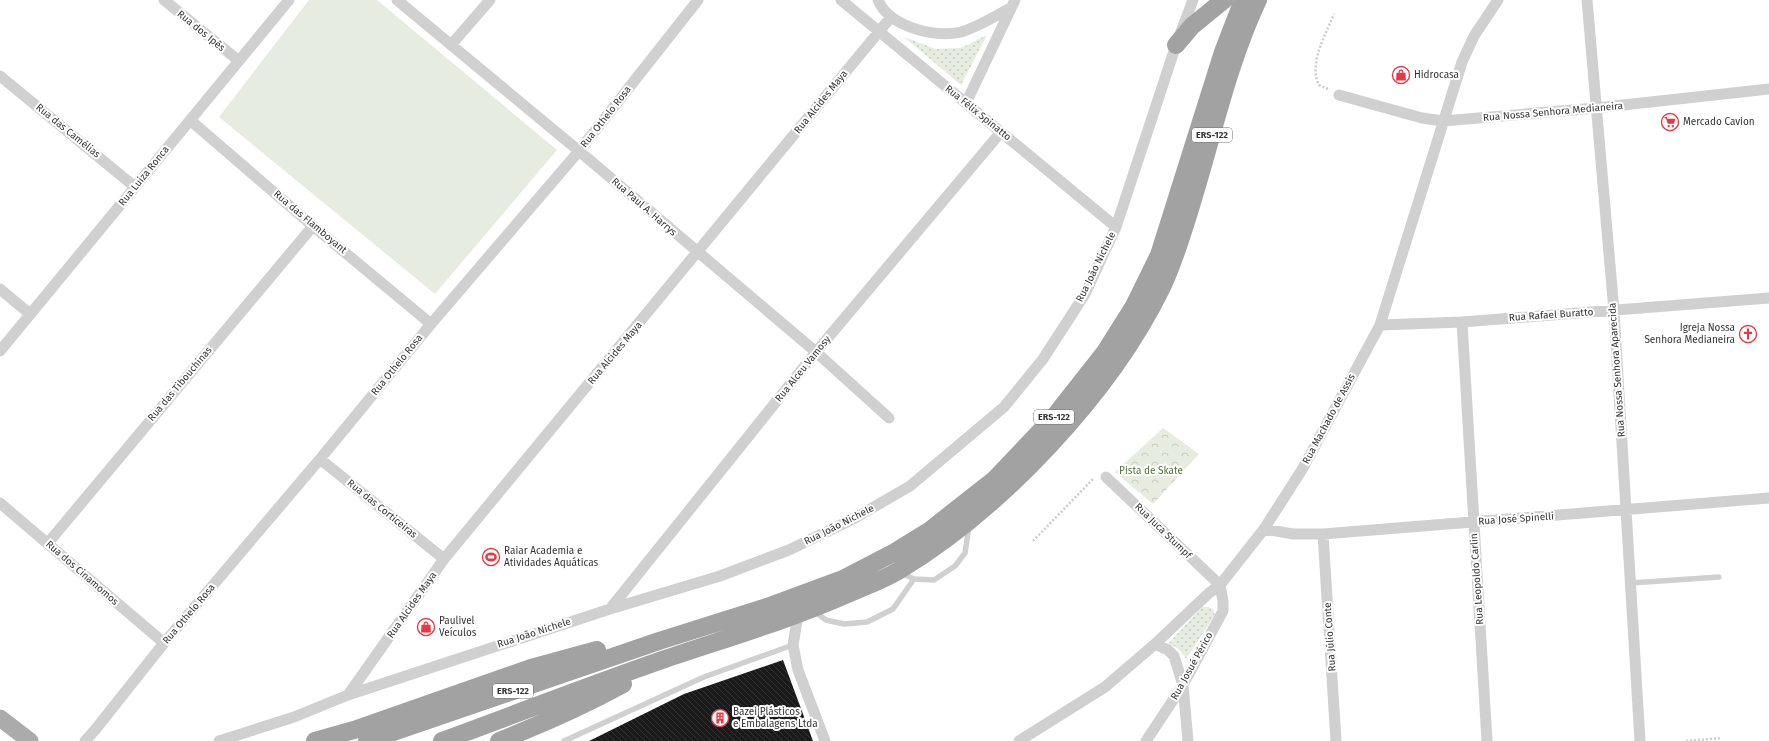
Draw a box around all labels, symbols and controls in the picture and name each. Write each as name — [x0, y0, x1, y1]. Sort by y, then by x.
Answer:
street label: Rua dos Ipês — [175, 8, 228, 54]
shop icon: Hidrocasa — [1391, 65, 1411, 85]
street label: Rua Alcides Maya — [792, 68, 850, 136]
place label: Hidrocasa — [1414, 69, 1459, 81]
street label: Rua Félix Spinatto — [943, 83, 1014, 143]
street label: Rua Othelo Rosa — [578, 84, 634, 150]
street label: Rua Nossa Senhora Medianeira — [1483, 100, 1623, 124]
street label: Rua das Camélias — [33, 101, 103, 161]
supermarket icon: Mercado Cavion — [1660, 112, 1680, 132]
place label: Mercado Cavion — [1683, 116, 1755, 128]
road number: ERS-122 — [1192, 128, 1232, 142]
street label: Rua Luiza Ronca — [116, 144, 172, 208]
street label: Rua Paul A. Harrys — [609, 175, 679, 239]
street label: Rua das Flamboyant — [271, 188, 349, 256]
street label: Rua João Nichele — [1074, 230, 1118, 304]
street label: Rua Nossa Senhora Aparecida — [1606, 302, 1628, 438]
street label: Rua Rafael Buratto — [1508, 306, 1594, 324]
street label: Rua Alcides Maya — [585, 319, 645, 387]
place label: Igreja Nossa Senhora Medianeira — [1644, 322, 1735, 346]
church icon: Igreja Nossa Senhora Medianeira — [1738, 324, 1758, 344]
street label: Rua Othelo Rosa — [369, 332, 425, 398]
street label: Rua Alceu Vamosy — [773, 333, 833, 404]
street label: Rua das Tibouchinas — [145, 344, 215, 424]
street label: Rua Machado de Assis — [1300, 372, 1358, 466]
road number: ERS-122 — [1034, 410, 1074, 424]
park label: Pista de Skate — [1119, 465, 1183, 477]
street label: Rua das Corticeiras — [345, 477, 420, 541]
street label: Rua Juca Stumpf — [1132, 501, 1194, 562]
street label: Rua João Nichele — [802, 502, 876, 548]
street label: Rua José Spinelli — [1478, 510, 1554, 528]
street label: Rua Leopoldo Carlin — [1468, 533, 1486, 625]
street label: Rua dos Cinamomos — [43, 538, 121, 608]
place label: Raiar Academia e Atividades Aquáticas — [504, 545, 598, 569]
sports icon: Raiar Academia e Atividades Aquáticas — [481, 547, 501, 567]
street label: Rua Alcides Maya — [385, 570, 439, 640]
street label: Rua Othelo Rosa — [160, 581, 218, 647]
street label: Rua Júlio Conte — [1321, 602, 1338, 672]
place label: Paulivel Veículos — [439, 615, 477, 639]
street label: Rua João Nichele — [496, 615, 572, 651]
shop icon: Paulivel Veículos — [416, 617, 436, 637]
street label: Rua Josué Périco — [1168, 630, 1216, 702]
road number: ERS-122 — [493, 684, 533, 698]
place label: Bazei Plásticos e Embalagens Ltda — [733, 706, 818, 730]
building icon: Bazei Plásticos e Embalagens Ltda — [710, 708, 730, 728]

